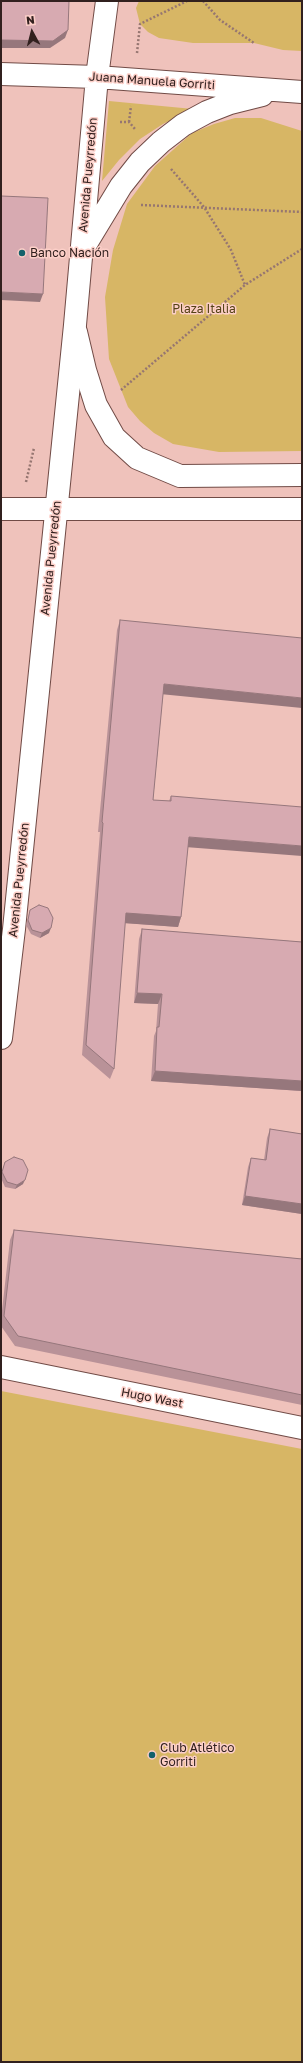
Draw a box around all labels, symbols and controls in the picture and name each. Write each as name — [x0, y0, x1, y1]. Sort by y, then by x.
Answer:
north arrow — [12, 12, 52, 52]
text: N — [26, 13, 35, 27]
street label: Juana Manuela Gorriti — [88, 69, 216, 93]
street label: Avenida Pueyrredón — [76, 117, 100, 233]
place label: Banco Nación — [30, 246, 109, 260]
marker: Banco Nación — [17, 248, 27, 258]
park label: Plaza Italia — [172, 302, 236, 316]
street label: Avenida Pueyrredón — [38, 500, 64, 616]
street label: Avenida Pueyrredón — [6, 822, 32, 938]
street label: Hugo Wast — [120, 1385, 184, 1411]
place label: Club Atlético Gorriti — [160, 1741, 234, 1769]
marker: Club Atlético Gorriti — [147, 1750, 157, 1760]

